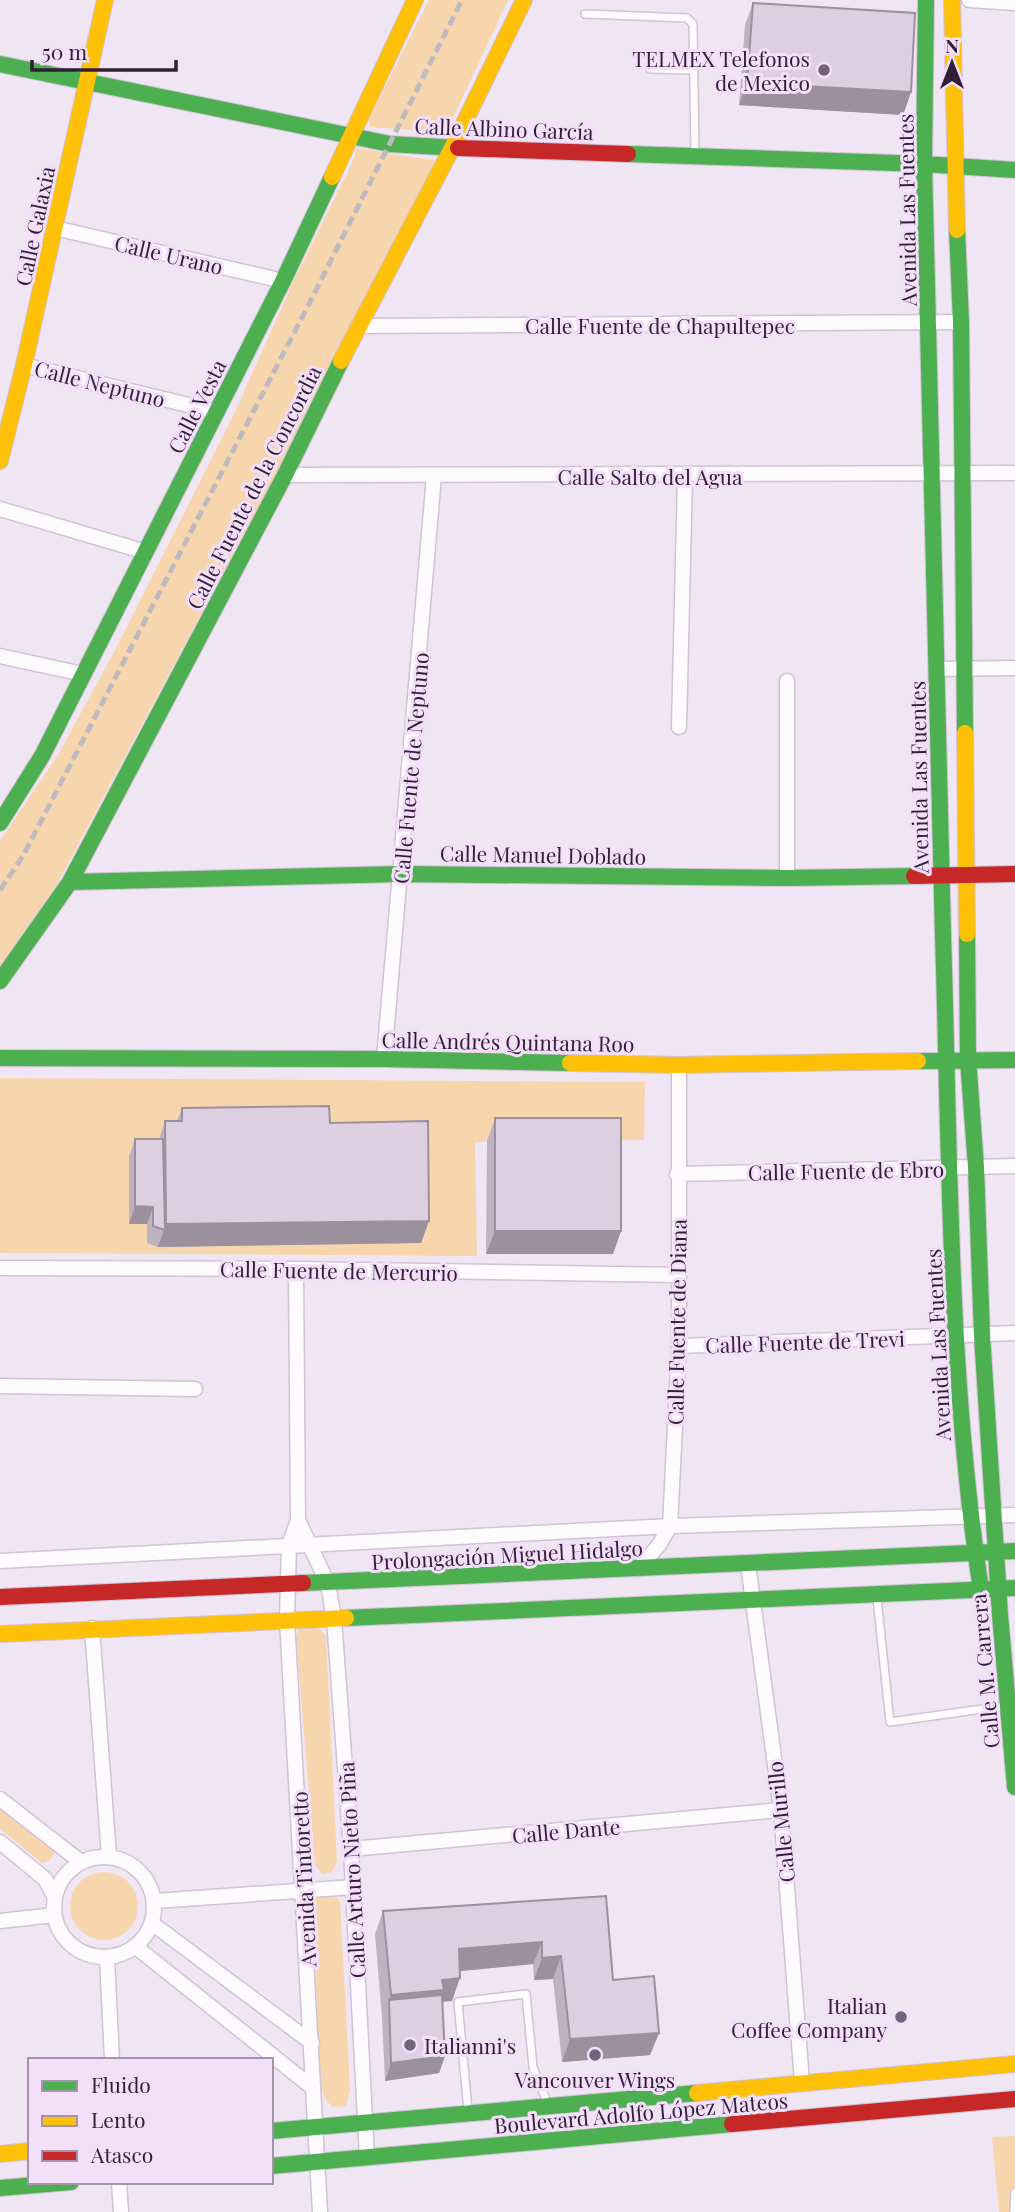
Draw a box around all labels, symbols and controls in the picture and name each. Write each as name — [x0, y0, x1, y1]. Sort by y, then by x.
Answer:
scale bar — [32, 28, 175, 72]
north arrow — [917, 28, 987, 98]
text: N — [945, 32, 959, 58]
text: 50 m — [42, 37, 88, 65]
place label: TELMEX Telefonos de Mexico — [632, 44, 810, 96]
marker: TELMEX Telefonos de Mexico — [816, 62, 832, 78]
street label: Calle Albino García — [414, 111, 595, 145]
street label: Avenida Las Fuentes — [890, 114, 922, 307]
street label: Calle Galaxia — [8, 163, 60, 288]
street label: Calle Urano — [112, 228, 226, 280]
street label: Calle Fuente de Chapultepec — [525, 311, 795, 339]
street label: Calle Neptuno — [32, 353, 168, 413]
street label: Calle Vesta — [160, 354, 232, 458]
street label: Calle Fuente de la Concordia — [179, 360, 327, 614]
street label: Calle Salto del Agua — [558, 462, 743, 490]
street label: Calle Fuente de Neptuno — [386, 651, 434, 885]
street label: Avenida Las Fuentes — [902, 681, 934, 874]
street label: Calle Manuel Doblado — [440, 838, 646, 870]
street label: Calle Andrés Quintana Roo — [381, 1025, 635, 1057]
street label: Calle Fuente de Ebro — [748, 1154, 944, 1186]
street label: Calle Fuente de Diana — [660, 1218, 692, 1425]
street label: Avenida Las Fuentes — [918, 1248, 956, 1443]
street label: Calle Fuente de Mercurio — [220, 1254, 458, 1286]
street label: Calle Fuente de Trevi — [705, 1324, 905, 1358]
street label: Prolongación Miguel Hidalgo — [371, 1533, 643, 1575]
street label: Calle M. Carrera — [963, 1592, 1005, 1749]
street label: Calle Murillo — [760, 1760, 800, 1884]
street label: Calle Arturo Nieto Piña — [331, 1761, 371, 1979]
street label: Avenida Tintoretto — [284, 1791, 322, 1968]
street label: Calle Dante — [511, 1811, 621, 1849]
place label: Italian Coffee Company — [731, 1991, 887, 2043]
marker: Italian Coffee Company — [893, 2009, 909, 2025]
place label: Italianni's — [424, 2031, 516, 2059]
marker: Italianni's — [402, 2037, 418, 2053]
marker: Vancouver Wings — [587, 2047, 603, 2063]
legend — [28, 2058, 273, 2184]
place label: Vancouver Wings — [514, 2065, 675, 2093]
text: Fluido — [91, 2070, 151, 2098]
street label: Boulevard Adolfo López Mateos — [493, 2085, 789, 2139]
text: Lento — [91, 2105, 145, 2133]
text: Atasco — [90, 2140, 153, 2168]

